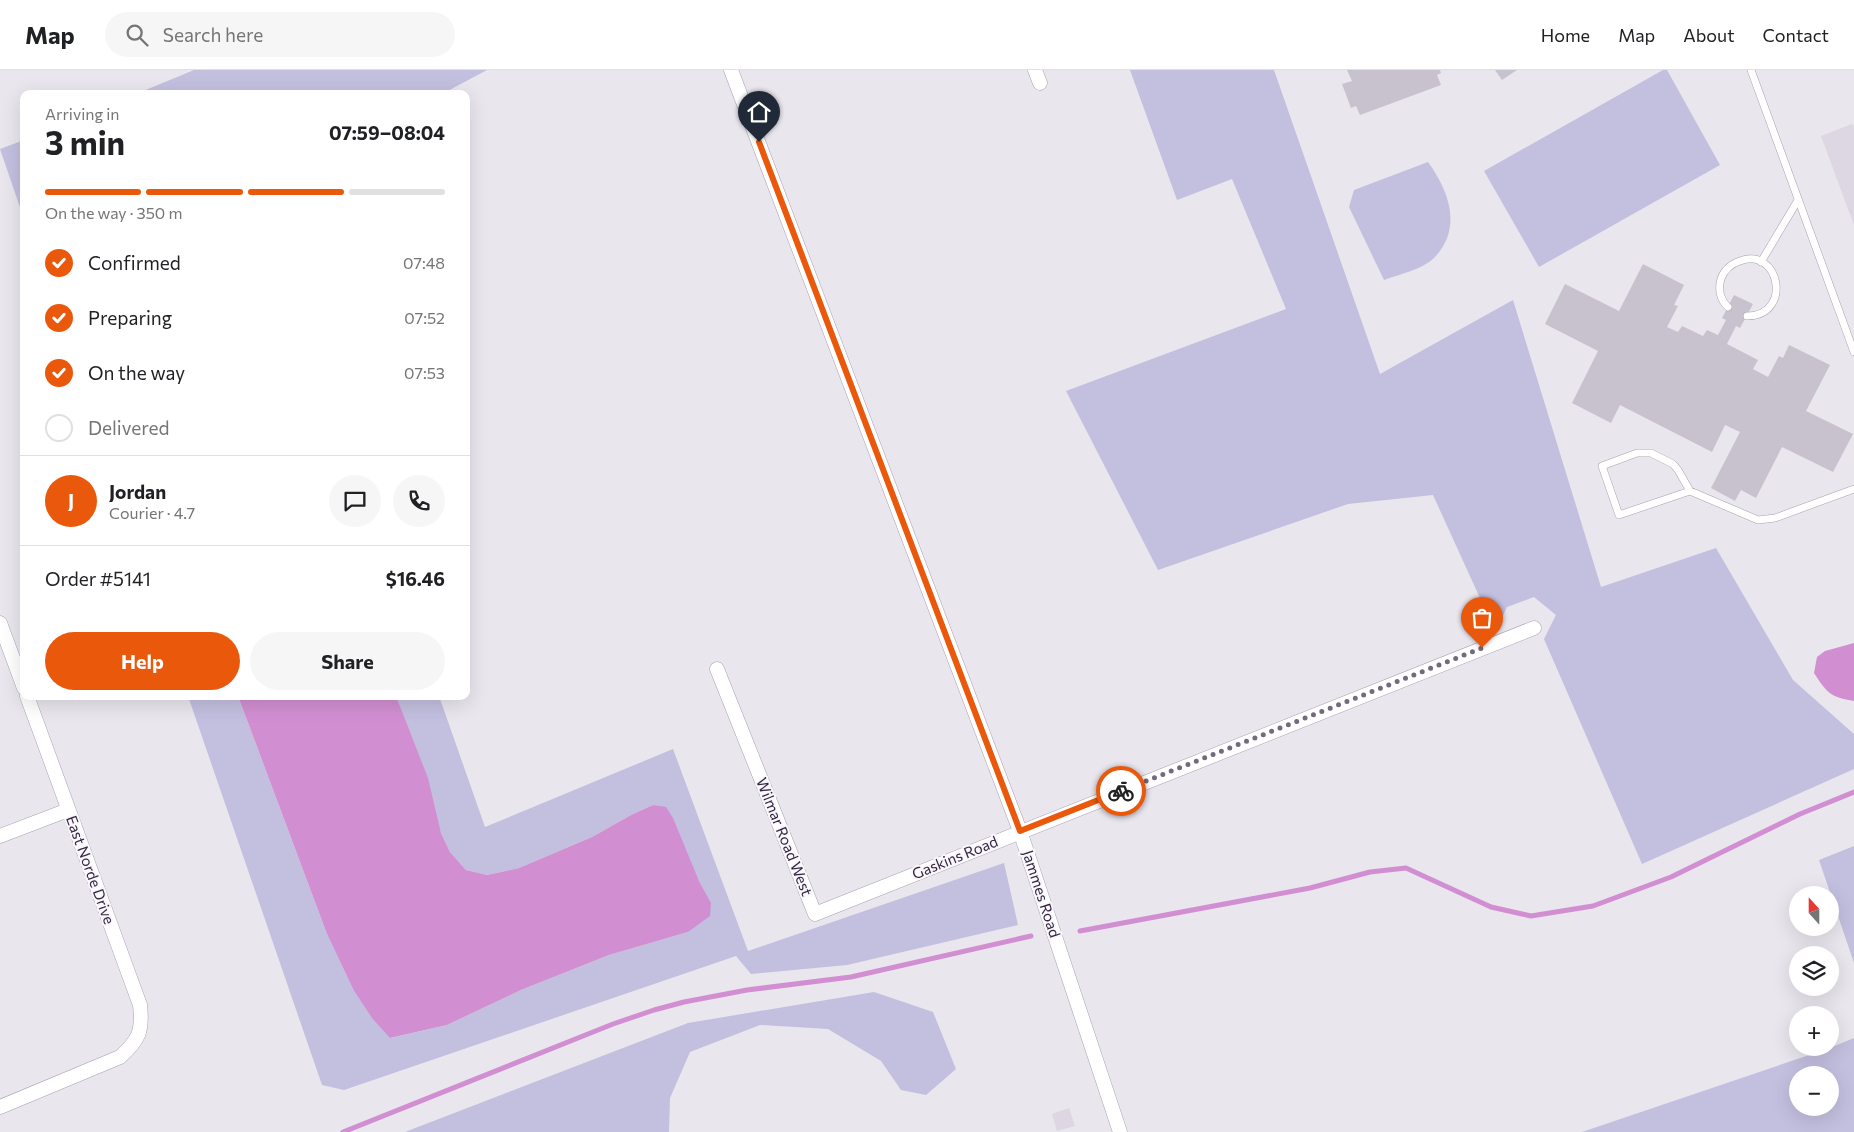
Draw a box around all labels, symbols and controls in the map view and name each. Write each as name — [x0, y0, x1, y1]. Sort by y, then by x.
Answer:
search box — [105, 12, 455, 57]
text: Map — [25, 20, 75, 49]
icon: search — [123, 21, 151, 49]
text: Search here — [163, 23, 263, 46]
text: Home — [1541, 24, 1590, 46]
text: Map — [1618, 24, 1655, 46]
text: About — [1683, 24, 1735, 46]
text: Contact — [1763, 24, 1829, 46]
pin — [738, 91, 780, 142]
icon: home — [745, 98, 773, 126]
text: Arriving in — [45, 104, 119, 123]
text: 07:59–08:04 — [329, 121, 445, 144]
text: 3 min — [45, 122, 125, 162]
text: On the way · 350 m — [45, 203, 182, 222]
icon: check — [45, 249, 73, 277]
text: Confirmed — [88, 251, 181, 274]
text: 07:48 — [403, 253, 445, 272]
icon: check — [45, 304, 73, 332]
text: Preparing — [88, 306, 172, 329]
text: 07:52 — [404, 308, 445, 327]
icon: check — [45, 359, 73, 387]
text: On the way — [88, 361, 185, 384]
text: 07:53 — [404, 363, 445, 382]
text: Delivered — [88, 416, 169, 439]
button: chat — [329, 475, 381, 527]
button: phone — [393, 475, 445, 527]
text: Jordan — [109, 480, 166, 503]
text: J — [68, 489, 74, 512]
text: Courier · 4.7 — [109, 503, 195, 522]
text: Order #5141 — [45, 567, 151, 590]
text: $16.46 — [386, 567, 445, 590]
pin — [1461, 597, 1503, 648]
icon: bag — [1468, 604, 1496, 632]
button: Help — [45, 632, 240, 690]
button: Share — [250, 632, 445, 690]
courier — [1096, 766, 1146, 816]
street label: Wilmar Road West — [753, 775, 817, 898]
icon: bike — [1107, 777, 1135, 805]
street label: East Norde Drive — [63, 813, 119, 926]
street label: Gaskins Road — [909, 832, 1000, 882]
street label: Jammes Road — [1019, 848, 1065, 940]
north arrow — [1789, 886, 1839, 936]
map controls — [1789, 886, 1839, 1116]
button: layers — [1789, 946, 1839, 996]
button: + — [1789, 1006, 1839, 1056]
button: − — [1789, 1066, 1839, 1116]

